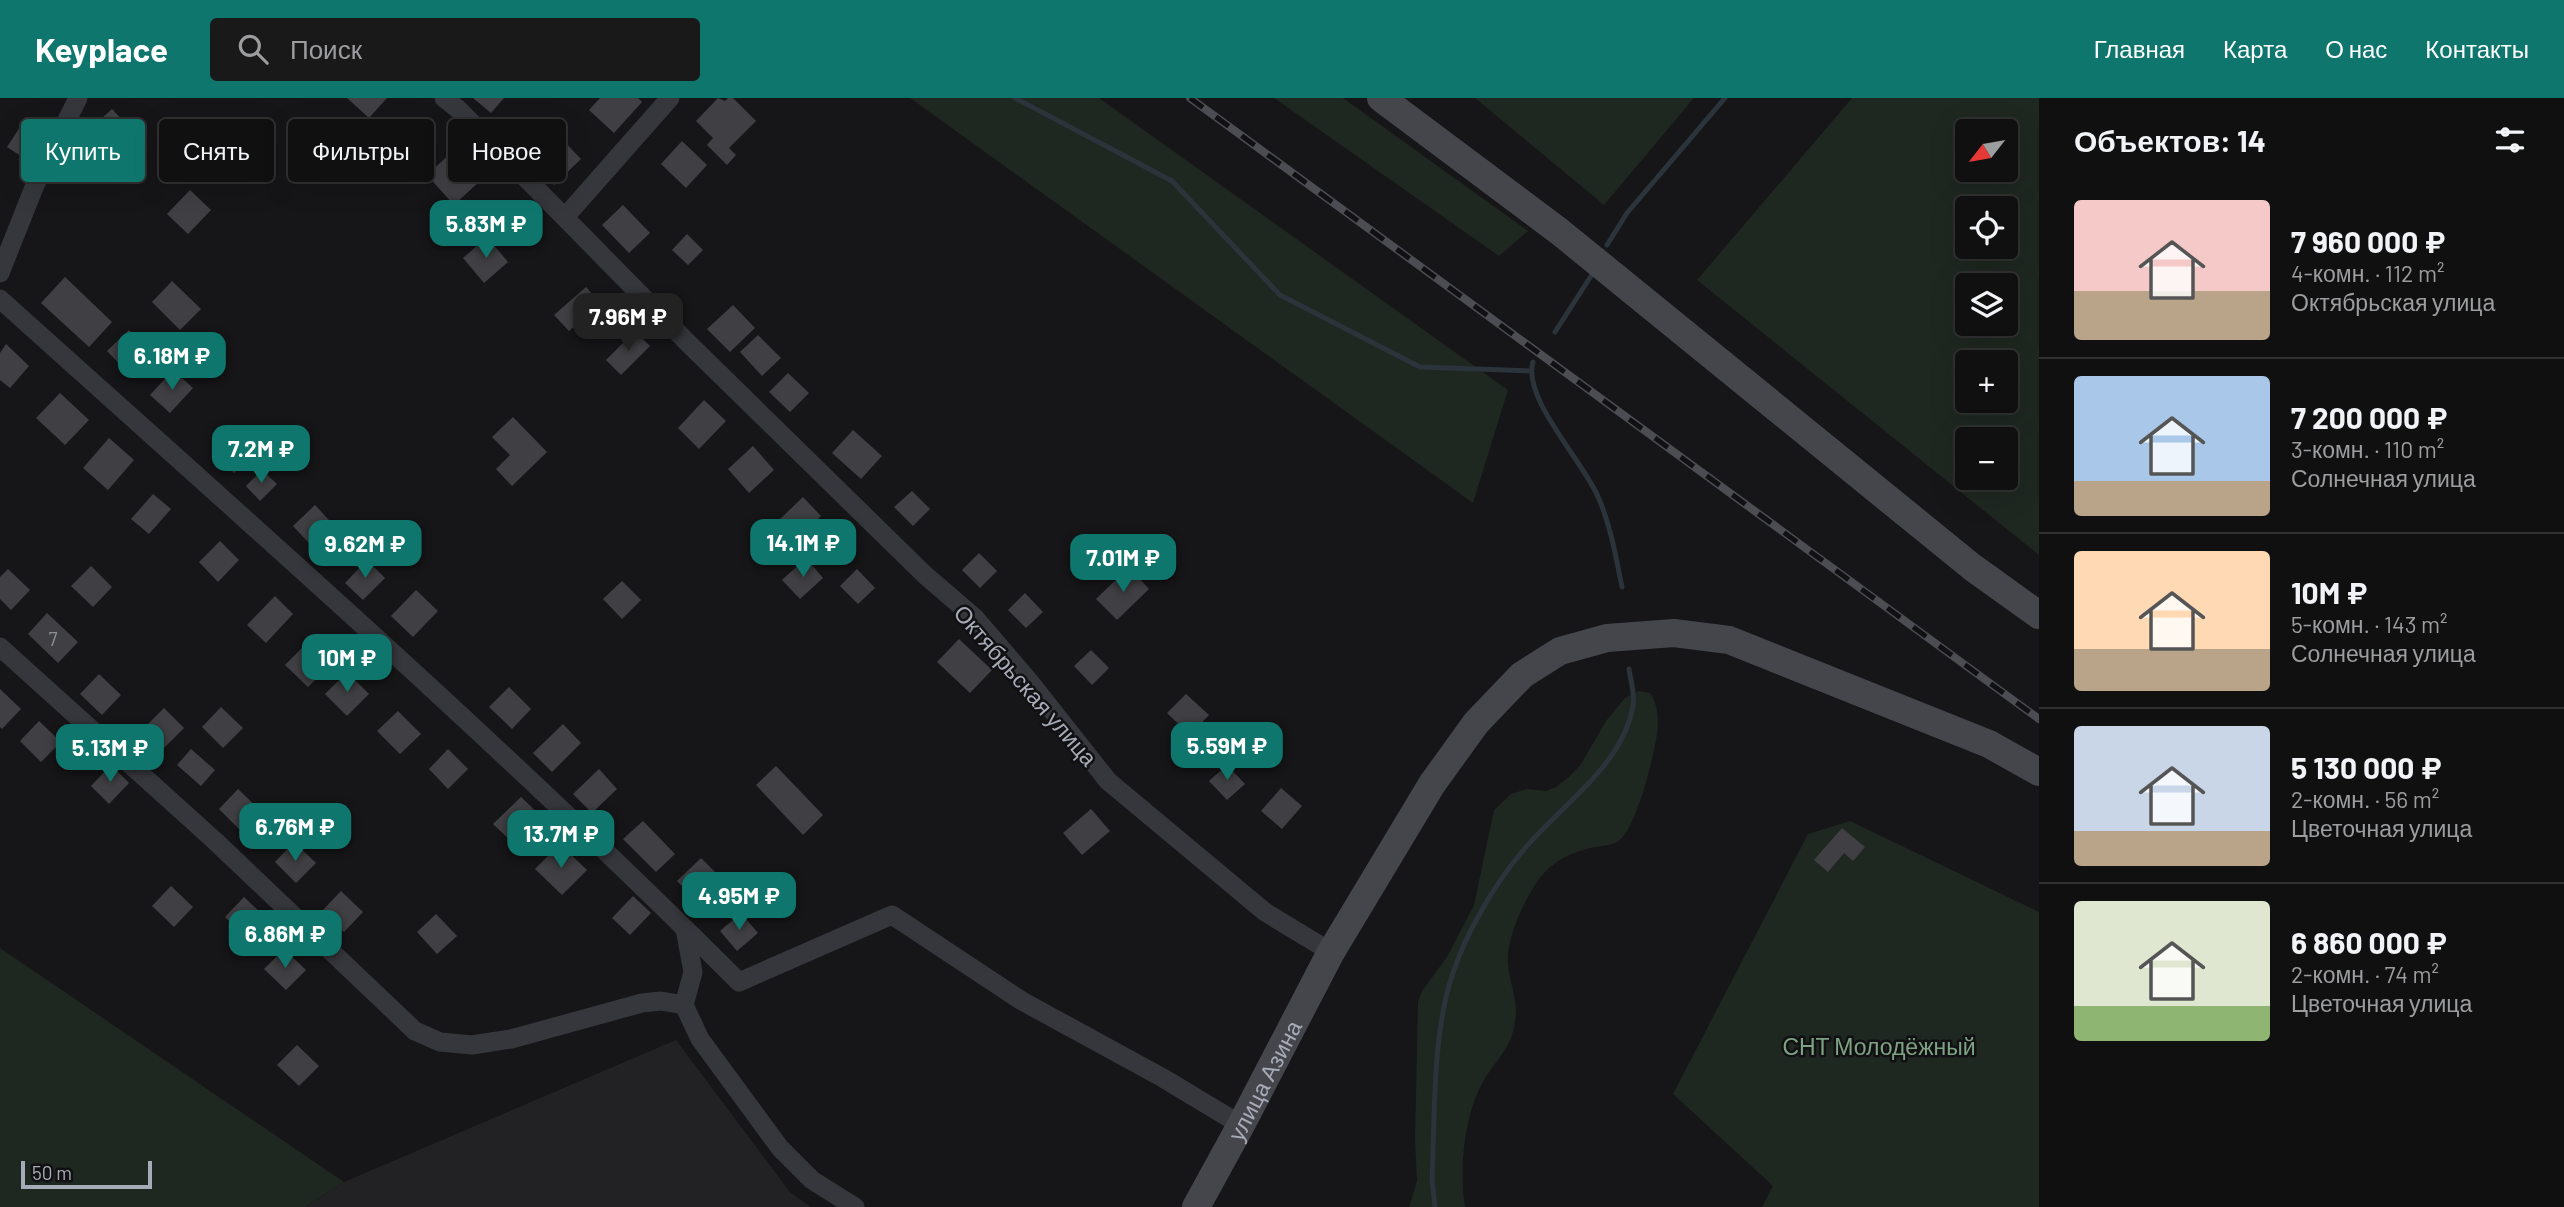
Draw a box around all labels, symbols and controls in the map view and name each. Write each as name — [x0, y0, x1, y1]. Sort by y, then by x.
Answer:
search box — [210, 18, 700, 81]
text: Keyplace — [35, 29, 168, 69]
icon: search — [234, 30, 272, 68]
text: Поиск — [290, 33, 362, 64]
text: Главная — [2094, 34, 2185, 63]
text: Карта — [2223, 34, 2287, 63]
text: О нас — [2325, 34, 2387, 63]
text: Контакты — [2425, 34, 2529, 63]
chip: Купить — [21, 119, 145, 182]
chip: Снять — [159, 119, 274, 182]
chip: Фильтры — [288, 119, 434, 182]
chip: Новое — [448, 119, 566, 182]
north arrow — [1955, 119, 2018, 182]
map controls — [1955, 119, 2018, 490]
icon: filters — [2491, 121, 2529, 159]
text: Объектов: 14 — [2074, 122, 2266, 158]
button: locate — [1955, 196, 2018, 259]
pin: 5.83M ₽ — [421, 200, 551, 260]
text: 5.83M ₽ — [446, 209, 526, 237]
text: 7 960 000 ₽ — [2291, 223, 2445, 259]
icon: home — [2130, 228, 2214, 312]
text: 4-комн. · 112 m² — [2291, 259, 2444, 287]
button: layers — [1955, 273, 2018, 336]
text: Октябрьская улица — [2291, 288, 2495, 316]
pin: 7.96M ₽ — [563, 294, 693, 353]
text: 7.96M ₽ — [589, 302, 667, 330]
pin: 6.18M ₽ — [107, 332, 237, 392]
text: 6.18M ₽ — [134, 341, 210, 369]
button: + — [1955, 350, 2018, 413]
text: 7 200 000 ₽ — [2291, 399, 2447, 435]
icon: home — [2130, 404, 2214, 488]
pin: 7.2M ₽ — [204, 426, 318, 485]
button: − — [1955, 427, 2018, 490]
text: 7.2M ₽ — [228, 434, 294, 462]
text: 3-комн. · 110 m² — [2291, 435, 2444, 463]
text: Солнечная улица — [2291, 464, 2476, 492]
pin: 14.1M ₽ — [738, 519, 868, 579]
pin: 9.62M ₽ — [300, 520, 430, 580]
text: 14.1M ₽ — [766, 528, 840, 556]
text: 9.62M ₽ — [325, 529, 405, 557]
pin: 7.01M ₽ — [1058, 534, 1188, 594]
text: 7.01M ₽ — [1086, 543, 1160, 571]
text: 10M ₽ — [2291, 574, 2367, 610]
icon: home — [2130, 579, 2214, 663]
street label: Октябрьская улица — [948, 599, 1104, 771]
text: 5-комн. · 143 m² — [2291, 610, 2448, 638]
house number: 7 — [49, 627, 58, 650]
pin: 10M ₽ — [298, 634, 396, 694]
text: Солнечная улица — [2291, 639, 2476, 667]
text: 10M ₽ — [318, 643, 376, 671]
pin: 5.59M ₽ — [1162, 722, 1292, 782]
pin: 5.13M ₽ — [45, 724, 175, 784]
text: 5.59M ₽ — [1187, 731, 1267, 759]
text: 5.13M ₽ — [72, 733, 148, 761]
text: 5 130 000 ₽ — [2291, 749, 2441, 785]
icon: home — [2130, 754, 2214, 838]
text: 2-комн. · 56 m² — [2291, 785, 2439, 813]
pin: 6.76M ₽ — [230, 804, 360, 863]
pin: 13.7M ₽ — [496, 810, 626, 870]
text: 6.76M ₽ — [255, 812, 335, 840]
text: Цветочная улица — [2291, 814, 2472, 842]
text: 13.7M ₽ — [523, 819, 599, 847]
pin: 4.95M ₽ — [674, 872, 804, 932]
text: 4.95M ₽ — [698, 881, 780, 909]
pin: 6.86M ₽ — [220, 910, 350, 970]
text: 6.86M ₽ — [245, 919, 325, 947]
text: 6 860 000 ₽ — [2291, 924, 2447, 960]
icon: home — [2130, 929, 2214, 1013]
text: 2-комн. · 74 m² — [2291, 960, 2439, 988]
text: Цветочная улица — [2291, 989, 2472, 1017]
street label: улица Азина — [1221, 1015, 1307, 1145]
park label: СНТ Молодёжный — [1782, 1032, 1976, 1060]
scale bar — [21, 1158, 152, 1190]
text: 50 m — [32, 1161, 72, 1184]

